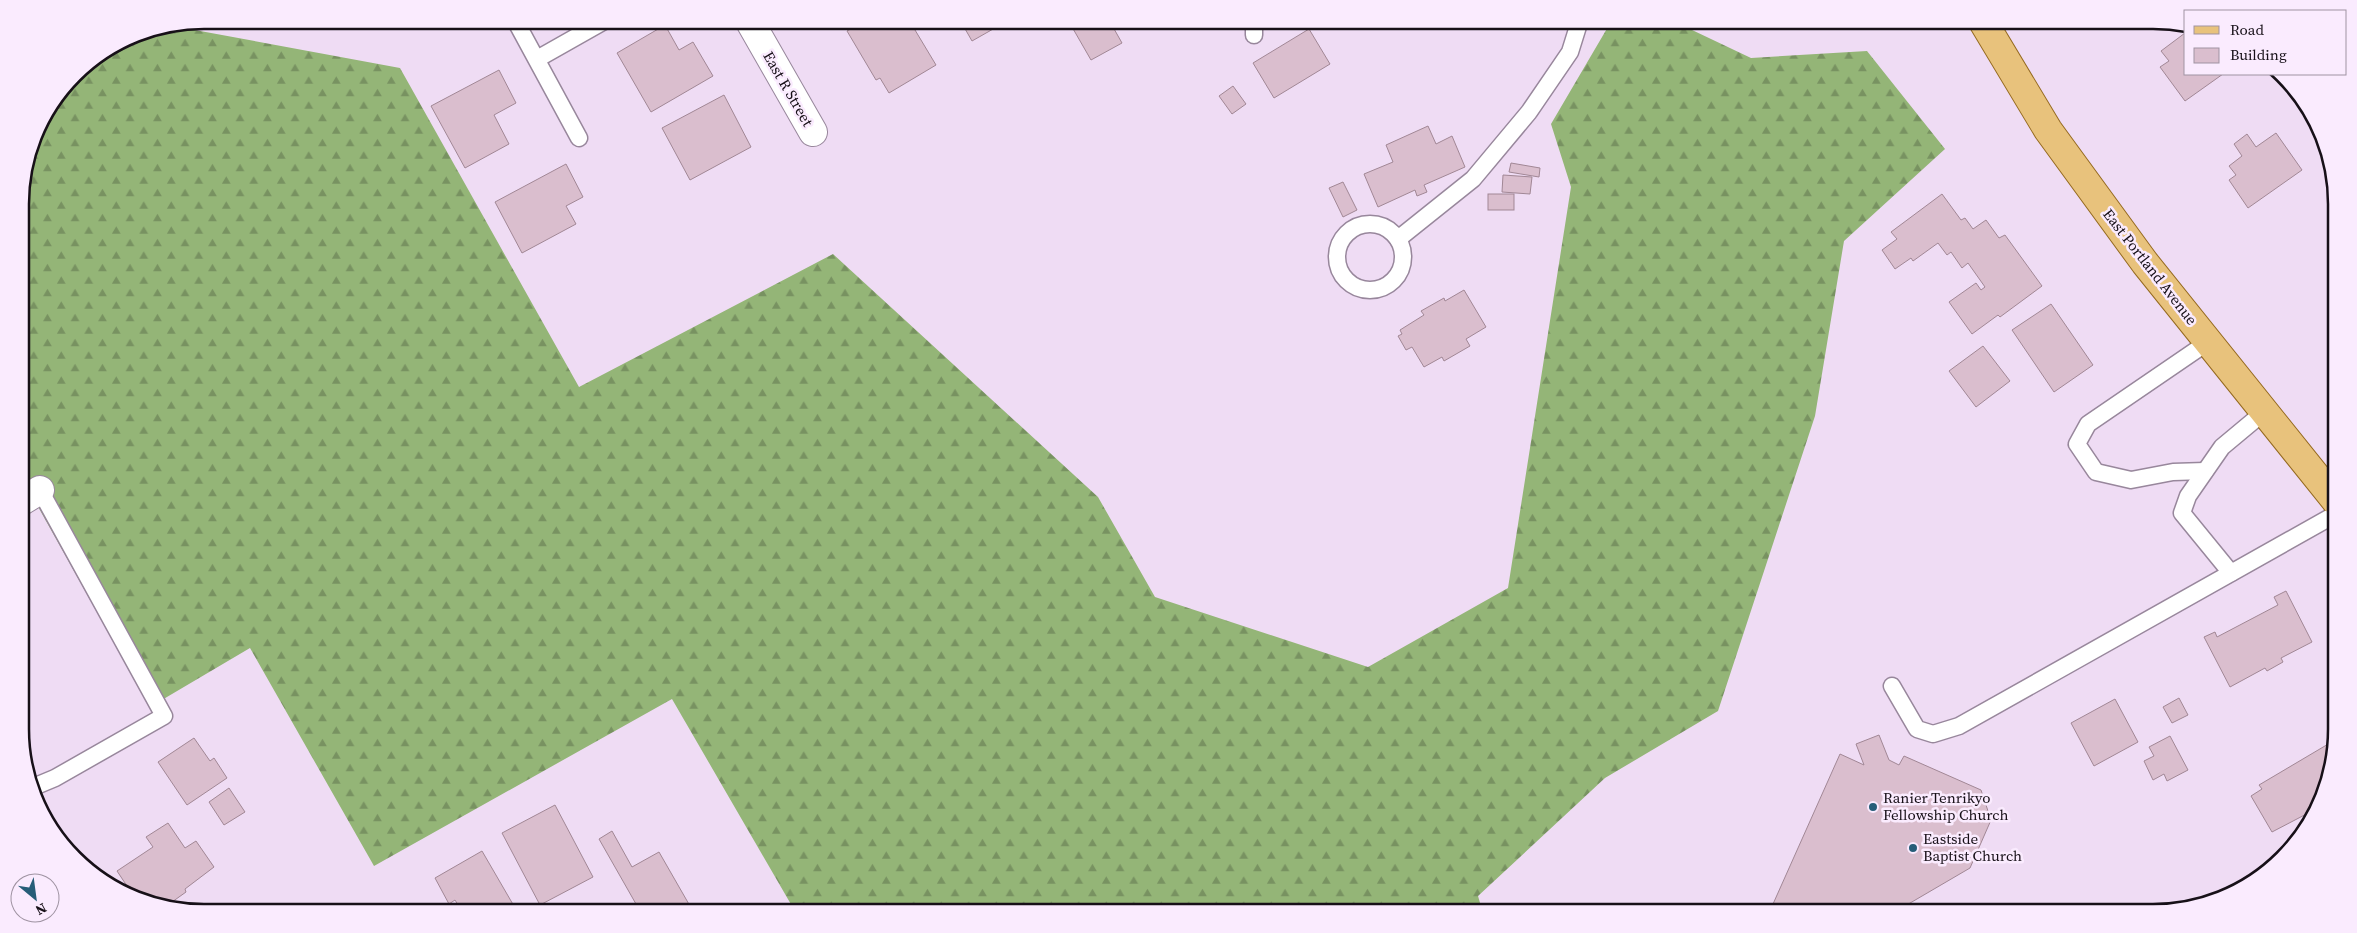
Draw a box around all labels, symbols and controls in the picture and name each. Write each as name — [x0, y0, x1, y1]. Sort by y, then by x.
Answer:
legend — [2184, 10, 2347, 75]
text: Road — [2230, 19, 2264, 40]
text: Building — [2230, 44, 2287, 65]
street label: East R Street — [758, 47, 818, 130]
street label: East Portland Avenue — [2098, 204, 2203, 329]
place label: Ranier Tenrikyo Fellowship Church — [1883, 787, 2009, 825]
marker: Ranier Tenrikyo Fellowship Church — [1867, 801, 1879, 813]
place label: Eastside Baptist Church — [1923, 828, 2022, 866]
marker: Eastside Baptist Church — [1907, 842, 1919, 854]
north arrow — [10, 873, 60, 923]
text: N — [32, 898, 51, 921]

